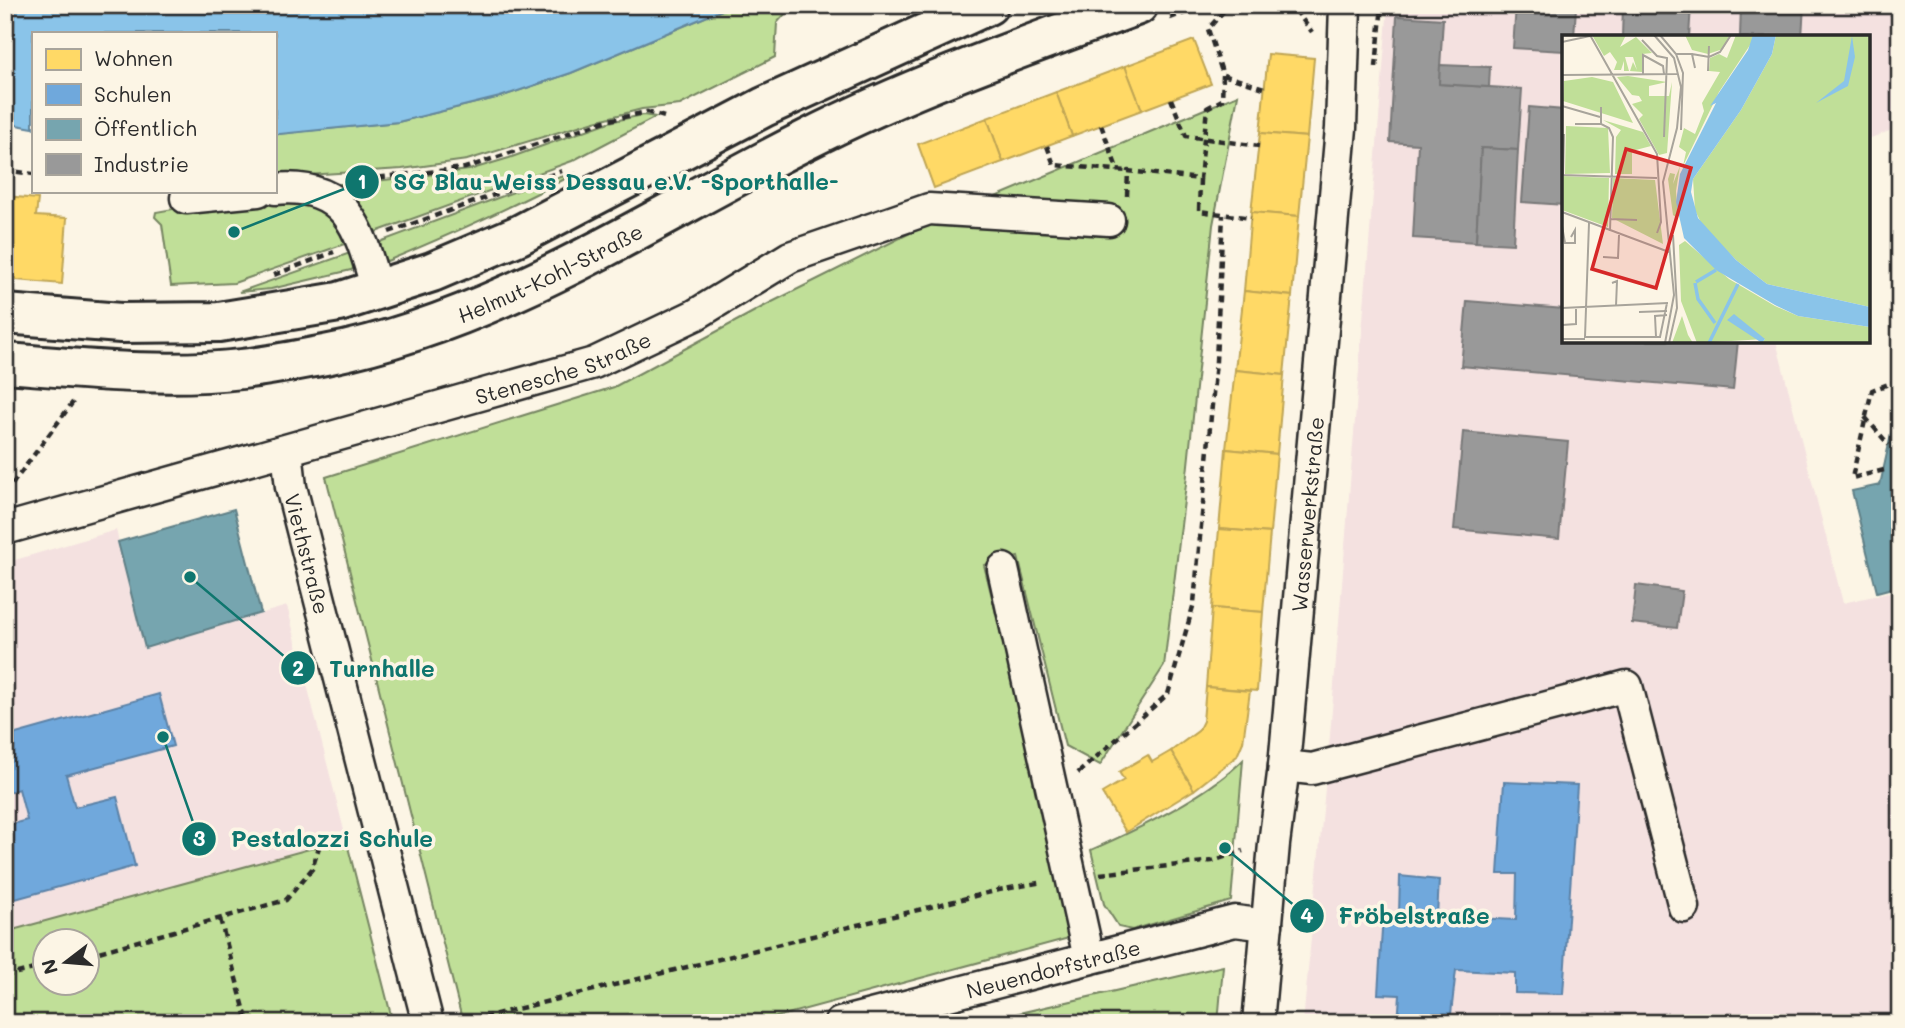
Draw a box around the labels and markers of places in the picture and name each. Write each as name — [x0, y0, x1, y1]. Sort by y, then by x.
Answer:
callout: SG Blau-Weiss Dessau e.V. -Sporthalle- — [344, 160, 853, 204]
callout: Turnhalle — [281, 646, 449, 690]
callout: Pestalozzi Schule — [182, 817, 447, 861]
callout: Fröbelstraße — [1290, 894, 1504, 938]

